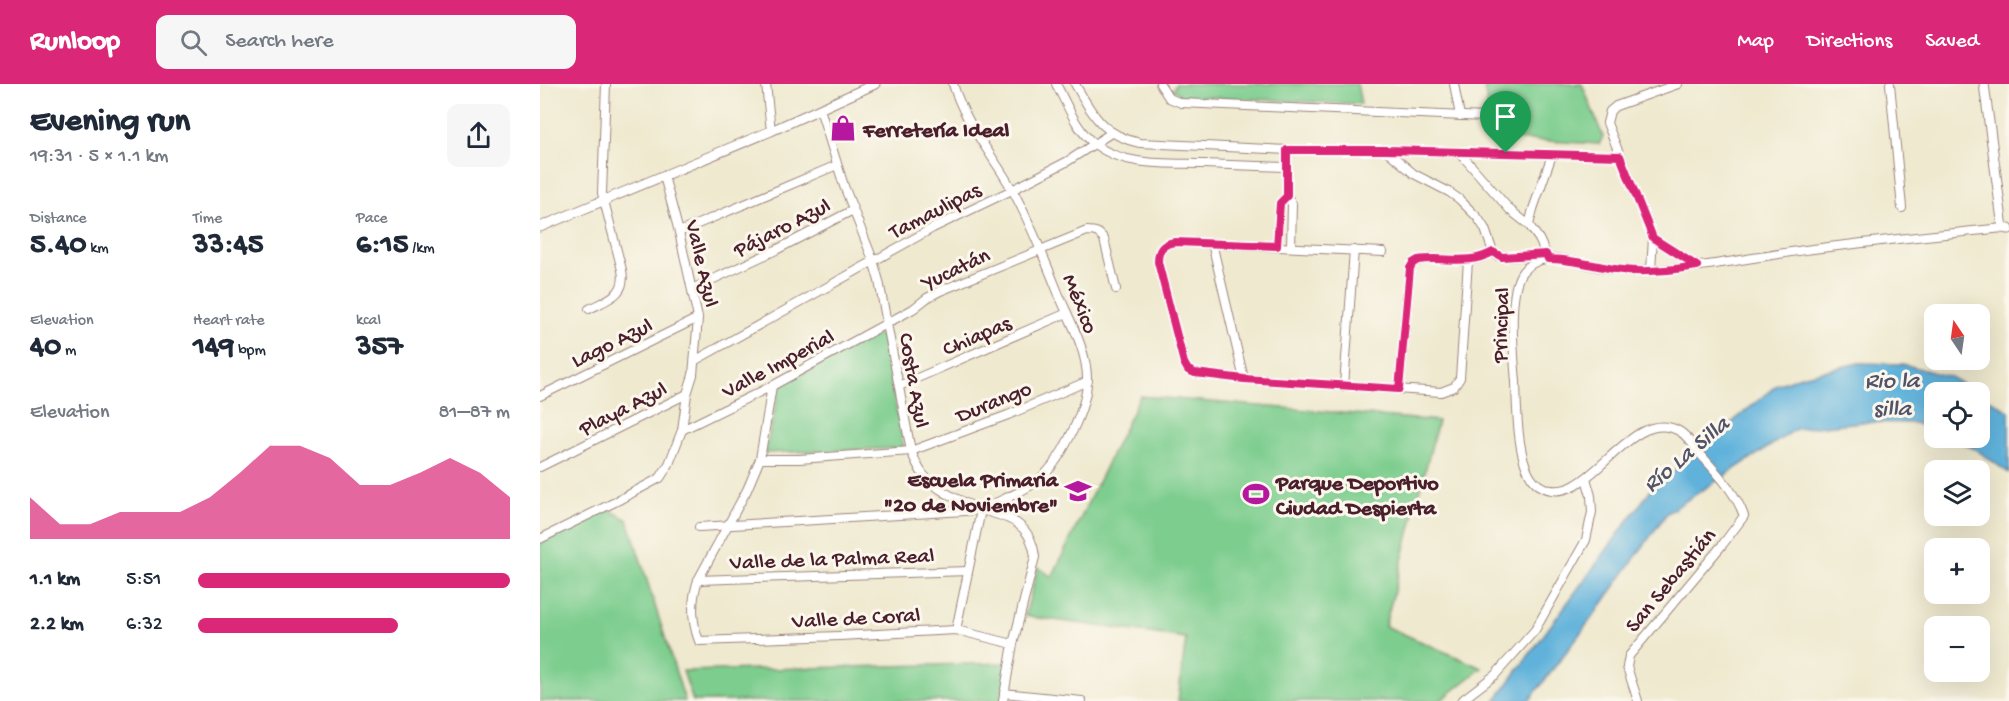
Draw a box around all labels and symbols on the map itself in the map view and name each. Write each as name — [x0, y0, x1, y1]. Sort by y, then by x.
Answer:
pin — [1480, 91, 1531, 153]
shop icon: Ferretería Ideal — [828, 113, 858, 143]
place label: Ferretería Ideal — [862, 119, 1010, 145]
street label: Tamaulipas — [884, 178, 987, 248]
street label: Pájaro Azul — [729, 194, 836, 265]
street label: Valle Azul — [677, 217, 723, 310]
street label: Yucatán — [917, 243, 995, 298]
street label: México — [1055, 271, 1102, 338]
street label: Principal — [1489, 287, 1517, 364]
north arrow — [1924, 304, 1990, 370]
street label: Chiapas — [939, 311, 1017, 364]
street label: Lago Azul — [568, 314, 658, 375]
street label: Valle Imperial — [717, 325, 840, 406]
street label: Costa Azul — [891, 331, 933, 430]
water label: Rio la silla — [1865, 368, 1921, 425]
street label: Playa Azul — [575, 377, 672, 444]
street label: Durango — [951, 377, 1036, 431]
water label: Río La Silla — [1638, 410, 1738, 500]
place label: Escuela Primaria "20 de Noviembre" — [884, 469, 1060, 520]
place label: Parque Deportivo Ciudad Despierta — [1275, 472, 1439, 523]
school or university icon: Escuela Primaria "20 de Noviembre" — [1063, 476, 1093, 506]
sports icon: Parque Deportivo Ciudad Despierta — [1241, 479, 1271, 509]
street label: San Sebastián — [1621, 524, 1724, 639]
street label: Valle de la Palma Real — [728, 544, 935, 578]
street label: Valle de Coral — [790, 604, 921, 636]

